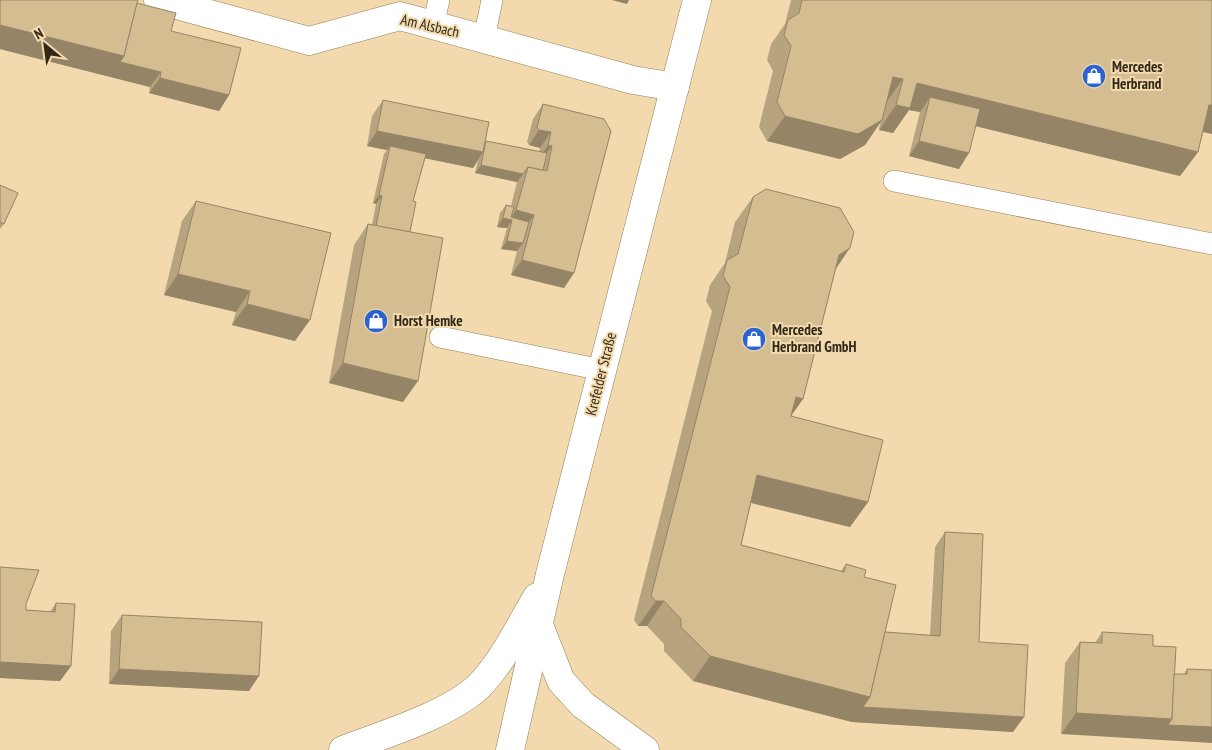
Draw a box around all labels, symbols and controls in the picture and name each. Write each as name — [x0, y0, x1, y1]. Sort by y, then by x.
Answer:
street label: Am Alsbach — [399, 10, 461, 41]
north arrow — [20, 20, 70, 70]
text: N — [31, 24, 46, 43]
place label: Mercedes Herbrand — [1112, 57, 1163, 93]
shop icon: Mercedes Herbrand — [1081, 63, 1107, 89]
shop icon: Horst Hemke — [363, 308, 389, 334]
place label: Horst Hemke — [394, 311, 463, 330]
place label: Mercedes Herbrand GmbH — [772, 320, 856, 356]
shop icon: Mercedes Herbrand GmbH — [741, 326, 767, 352]
street label: Krefelder Straße — [581, 330, 620, 417]

